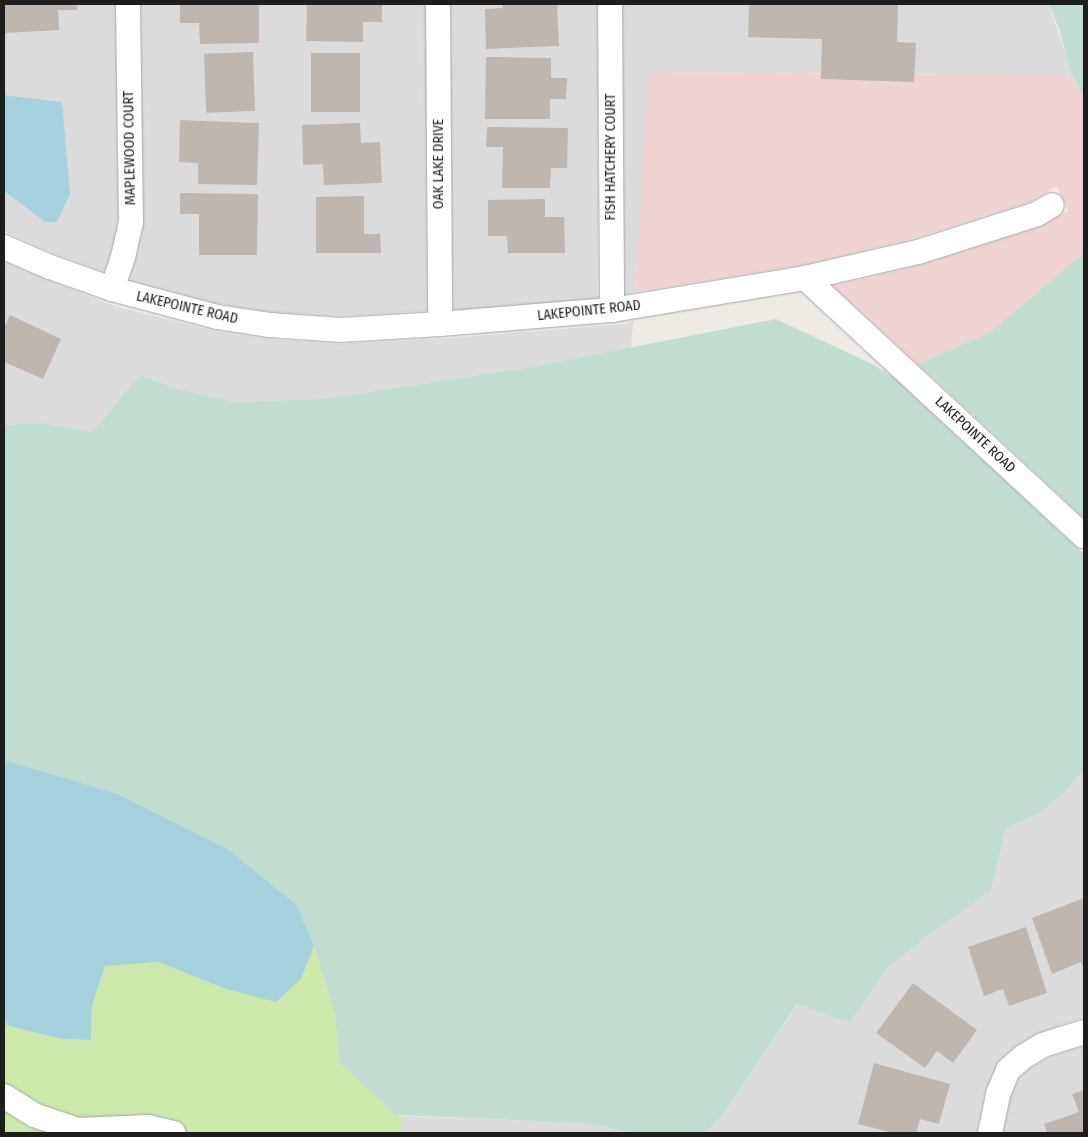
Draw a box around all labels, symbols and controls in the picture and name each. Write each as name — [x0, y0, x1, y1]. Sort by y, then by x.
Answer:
street label: MAPLEWOOD COURT — [121, 91, 139, 205]
street label: FISH HATCHERY COURT — [603, 93, 619, 221]
street label: OAK LAKE DRIVE — [431, 119, 447, 209]
street label: LAKEPOINTE ROAD — [135, 288, 239, 328]
street label: LAKEPOINTE ROAD — [537, 297, 641, 325]
street label: LAKEPOINTE ROAD — [931, 393, 1019, 477]

